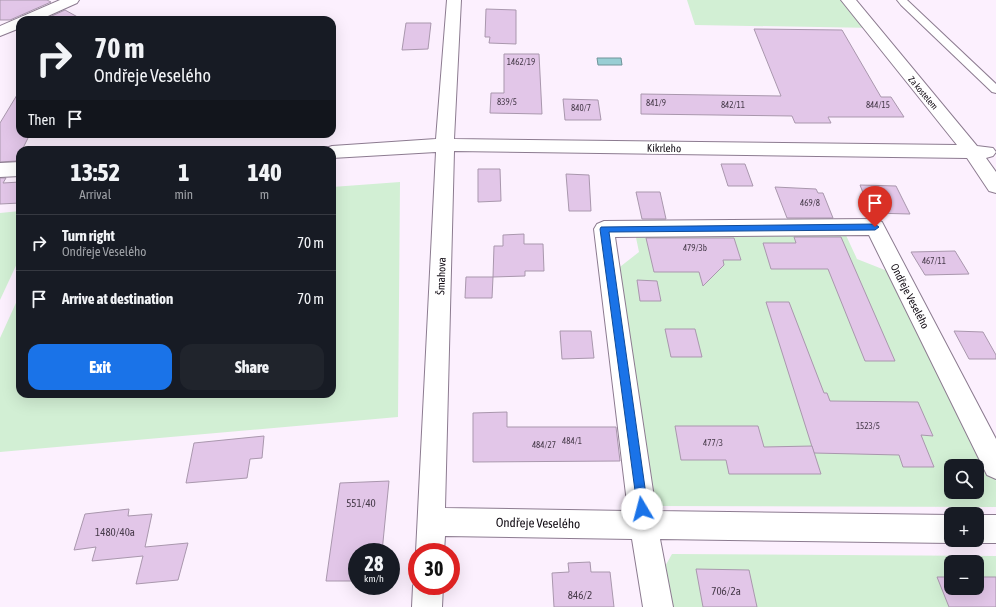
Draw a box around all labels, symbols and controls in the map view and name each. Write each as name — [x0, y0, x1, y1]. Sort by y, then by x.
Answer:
icon: right — [28, 32, 80, 84]
text: 70 m — [94, 32, 144, 64]
house number: 1462/19 — [507, 57, 535, 67]
text: Ondřeje Veselého — [94, 65, 211, 86]
street label: Za kostelem — [906, 74, 940, 112]
house number: 839/5 — [497, 97, 517, 107]
house number: 841/9 — [646, 98, 666, 108]
house number: 842/11 — [721, 100, 745, 110]
house number: 844/15 — [866, 100, 890, 110]
house number: 840/7 — [571, 103, 591, 113]
icon: arrive — [64, 108, 86, 130]
text: Then — [28, 111, 56, 128]
street label: Kikrleho — [647, 142, 681, 154]
text: 13:52 — [71, 159, 120, 186]
text: 1 — [178, 159, 189, 186]
text: 140 — [248, 159, 281, 186]
pin — [858, 186, 892, 227]
text: Arrival — [79, 187, 111, 202]
text: min — [174, 187, 193, 202]
text: m — [260, 187, 269, 202]
icon: arrive — [864, 192, 886, 214]
house number: 469/8 — [800, 198, 820, 208]
text: Turn right — [62, 227, 115, 244]
icon: right — [28, 232, 50, 254]
text: 70 m — [297, 234, 324, 251]
house number: 479/3b — [683, 243, 707, 253]
text: Ondřeje Veselého — [62, 244, 146, 259]
house number: 467/11 — [922, 256, 946, 266]
street label: Šmahova — [434, 257, 448, 295]
street label: Ondřeje Veselého — [888, 261, 932, 331]
icon: arrive — [28, 288, 50, 310]
text: Arrive at destination — [62, 290, 173, 307]
text: 70 m — [297, 290, 324, 307]
button: Exit — [28, 344, 172, 390]
button: Share — [180, 344, 324, 390]
house number: 1523/5 — [856, 421, 880, 431]
house number: 484/1 — [562, 436, 582, 446]
house number: 477/3 — [703, 438, 723, 448]
house number: 484/27 — [532, 440, 556, 450]
map controls — [944, 459, 984, 595]
button: search — [944, 459, 984, 499]
position arrow — [621, 488, 663, 530]
house number: 551/40 — [346, 497, 376, 509]
button: + — [944, 507, 984, 547]
street label: Ondřeje Veselého — [496, 515, 580, 531]
house number: 1480/40a — [95, 526, 135, 538]
speed limit sign: 30 — [408, 543, 460, 595]
text: 28 — [365, 552, 383, 575]
button: − — [944, 555, 984, 595]
text: km/h — [364, 573, 384, 584]
house number: 706/2a — [711, 585, 741, 597]
house number: 846/2 — [568, 589, 592, 601]

